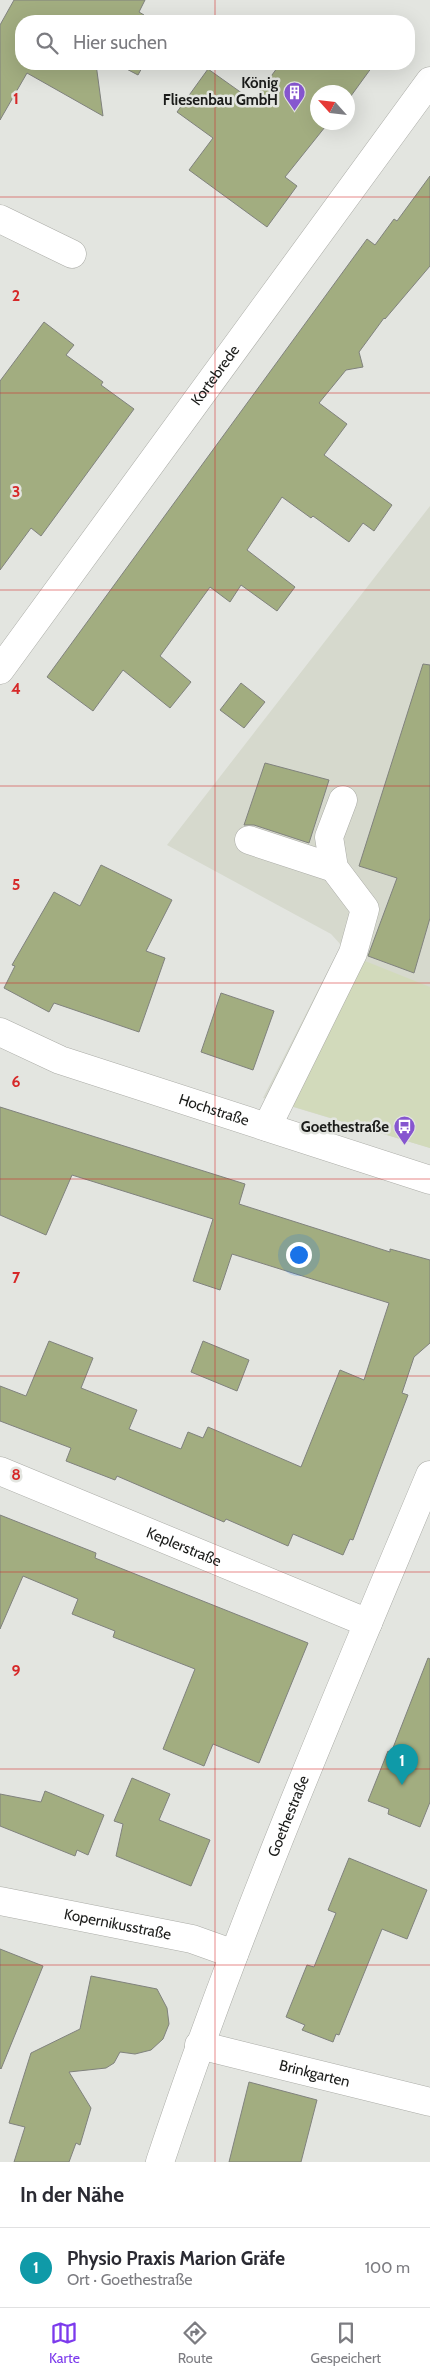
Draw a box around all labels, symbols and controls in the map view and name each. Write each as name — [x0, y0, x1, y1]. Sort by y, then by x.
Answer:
search box — [15, 15, 415, 70]
icon: search — [33, 29, 61, 57]
text: Hier suchen — [73, 31, 167, 54]
place label: König Fliesenbau GmbH — [163, 74, 278, 109]
building icon: König Fliesenbau GmbH — [282, 80, 306, 111]
north arrow — [310, 85, 355, 130]
text: 1 — [13, 89, 19, 108]
text: 2 — [12, 286, 20, 305]
street label: Kortebrede — [187, 341, 243, 409]
text: 3 — [12, 482, 20, 501]
text: 4 — [11, 679, 21, 698]
text: 5 — [12, 875, 20, 894]
text: 6 — [12, 1072, 21, 1091]
street label: Hochstraße — [176, 1090, 252, 1130]
bus stop icon: Goethestraße — [393, 1115, 417, 1146]
place label: Goethestraße — [301, 1118, 389, 1136]
your location — [286, 1242, 312, 1268]
text: 7 — [12, 1268, 21, 1287]
text: 8 — [11, 1465, 21, 1484]
street label: Keplerstraße — [144, 1524, 224, 1571]
text: 9 — [12, 1661, 21, 1680]
pin: 1 — [386, 1744, 418, 1785]
street label: Goethestraße — [264, 1772, 313, 1859]
street label: Kopernikusstraße — [63, 1905, 173, 1944]
street label: Brinkgarten — [277, 2056, 352, 2091]
text: In der Nähe — [20, 2182, 124, 2207]
text: Physio Praxis Marion Gräfe — [67, 2247, 285, 2270]
text: 1 — [33, 2258, 39, 2277]
text: 100 m — [365, 2258, 410, 2277]
text: Ort · Goethestraße — [67, 2270, 193, 2289]
tab: Karte — [49, 2319, 80, 2367]
tab: Route — [178, 2319, 213, 2367]
tab: Gespeichert — [311, 2319, 381, 2367]

